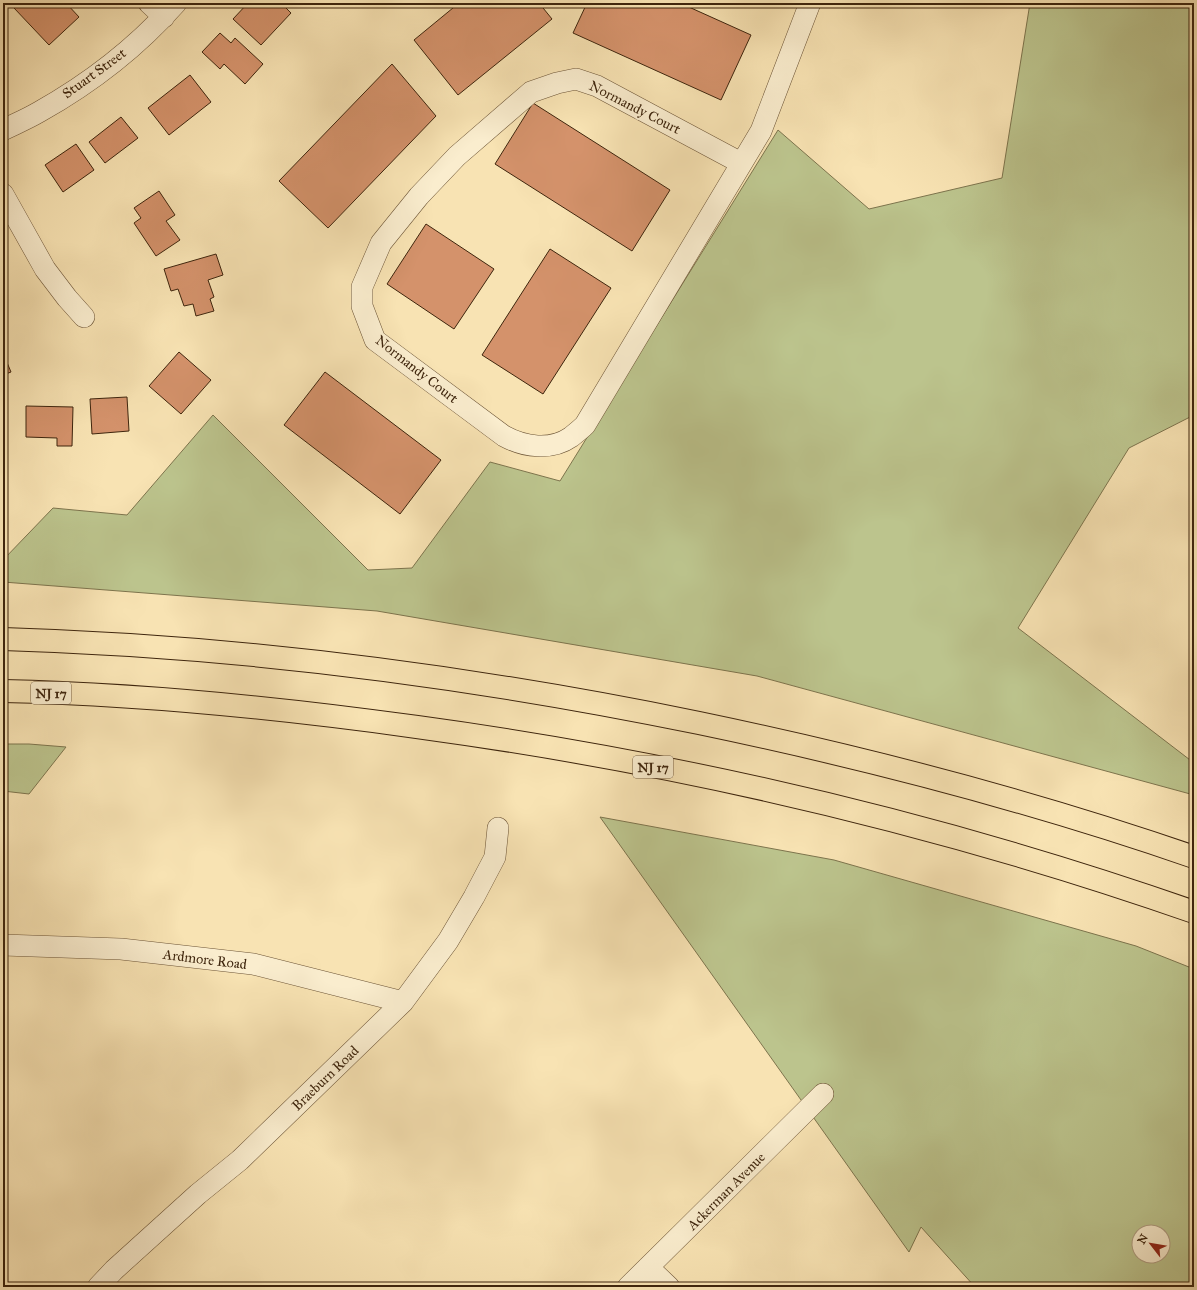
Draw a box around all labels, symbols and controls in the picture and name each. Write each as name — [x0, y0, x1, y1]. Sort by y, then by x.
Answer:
street label: Stuart Street — [59, 45, 129, 102]
street label: Normandy Court — [586, 77, 683, 138]
street label: Normandy Court — [372, 332, 461, 407]
road number: NJ 17 — [31, 682, 71, 704]
road number: NJ 17 — [633, 756, 673, 778]
street label: Ardmore Road — [161, 946, 248, 973]
street label: Braeburn Road — [288, 1042, 362, 1114]
street label: Ackerman Avenue — [683, 1149, 769, 1234]
north arrow — [1131, 1224, 1171, 1264]
text: N — [1135, 1231, 1151, 1246]

